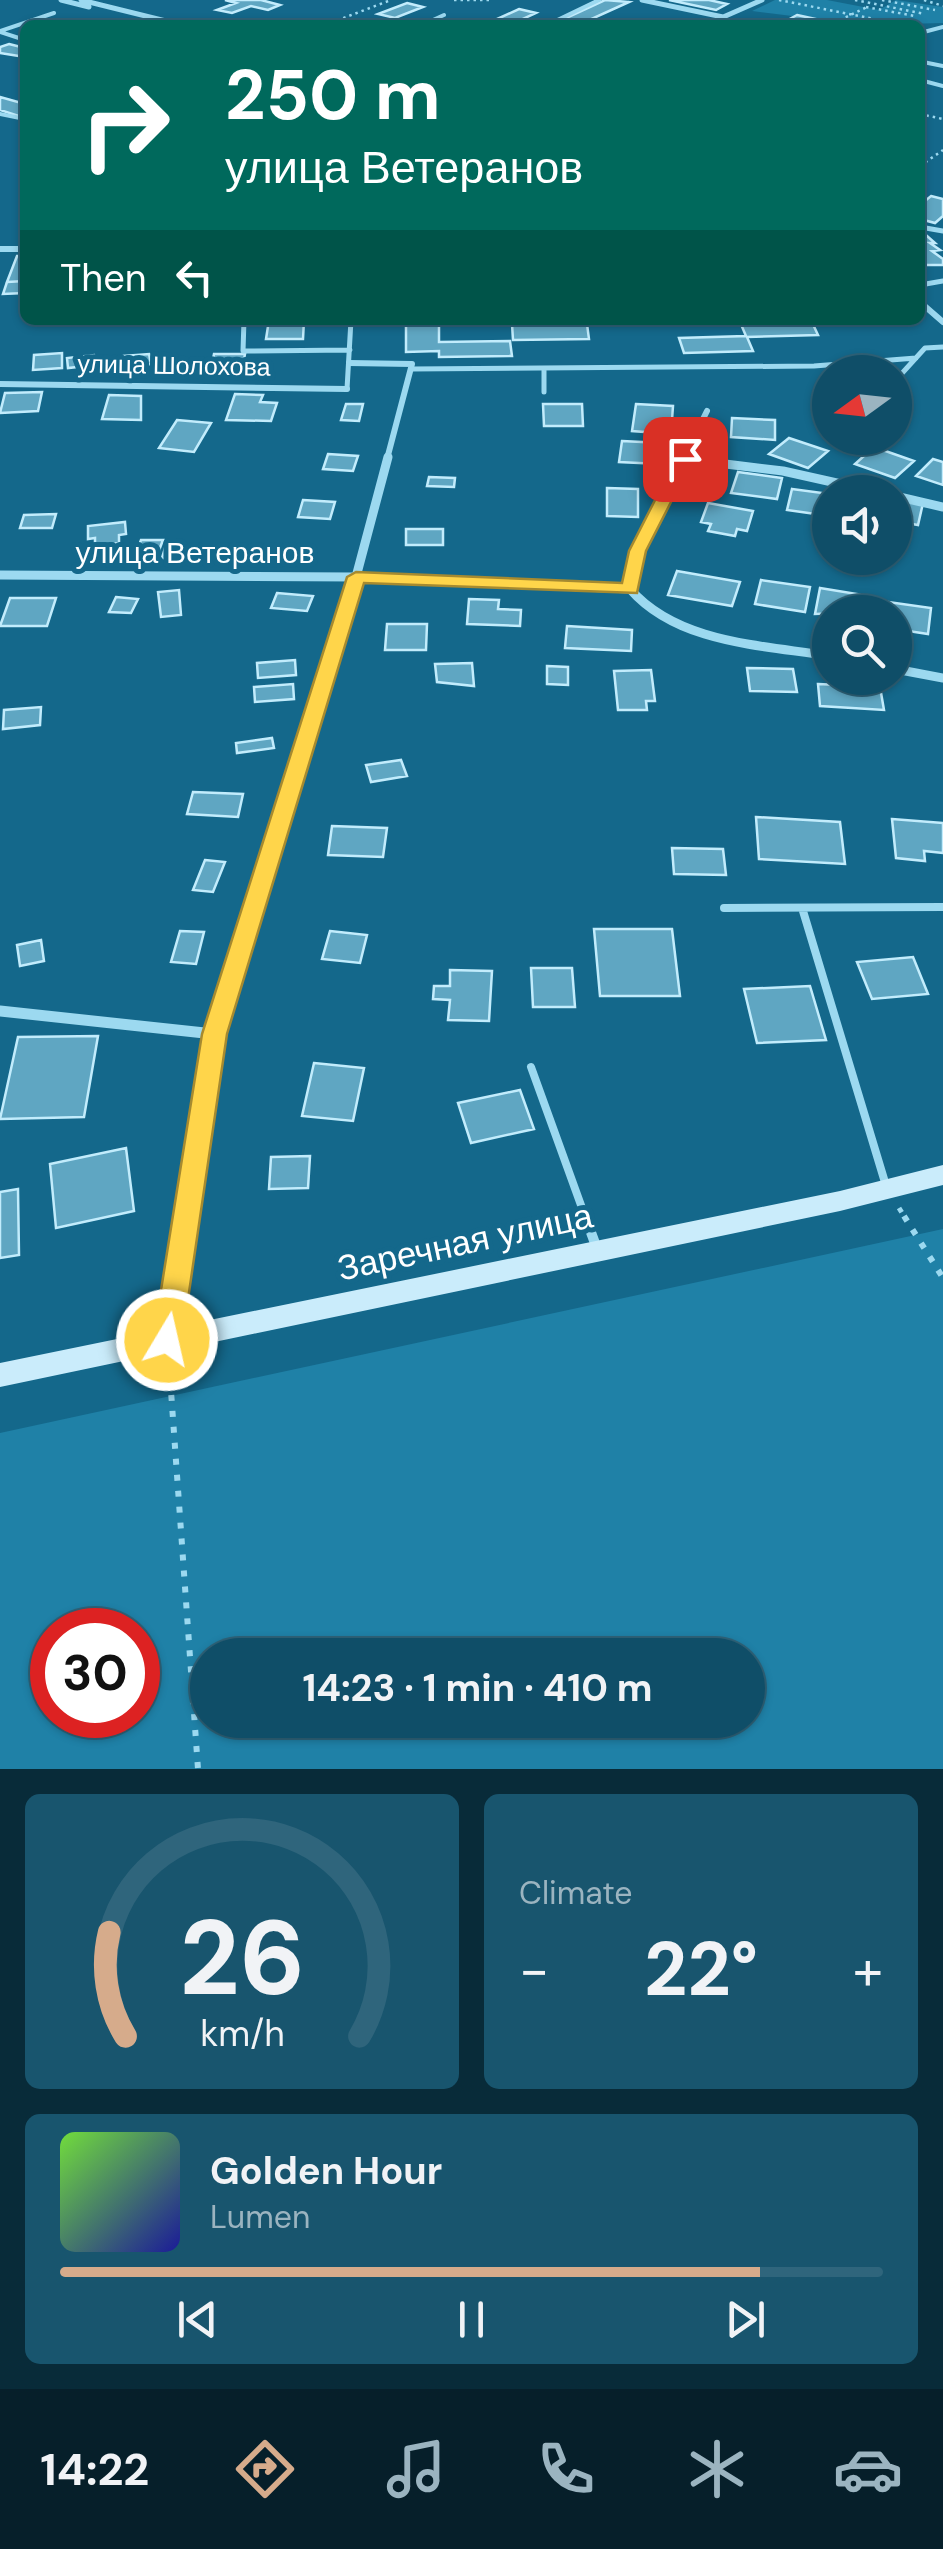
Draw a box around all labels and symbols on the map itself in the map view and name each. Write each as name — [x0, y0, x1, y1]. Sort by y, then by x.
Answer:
street label: улица Шолохова — [77, 347, 271, 384]
north arrow — [812, 355, 912, 455]
pin — [643, 417, 728, 502]
street label: улица Ветеранов — [76, 533, 314, 572]
street label: Заречная улица — [333, 1192, 597, 1292]
position arrow — [115, 1288, 219, 1392]
speed limit sign: 30 — [30, 1608, 160, 1738]

